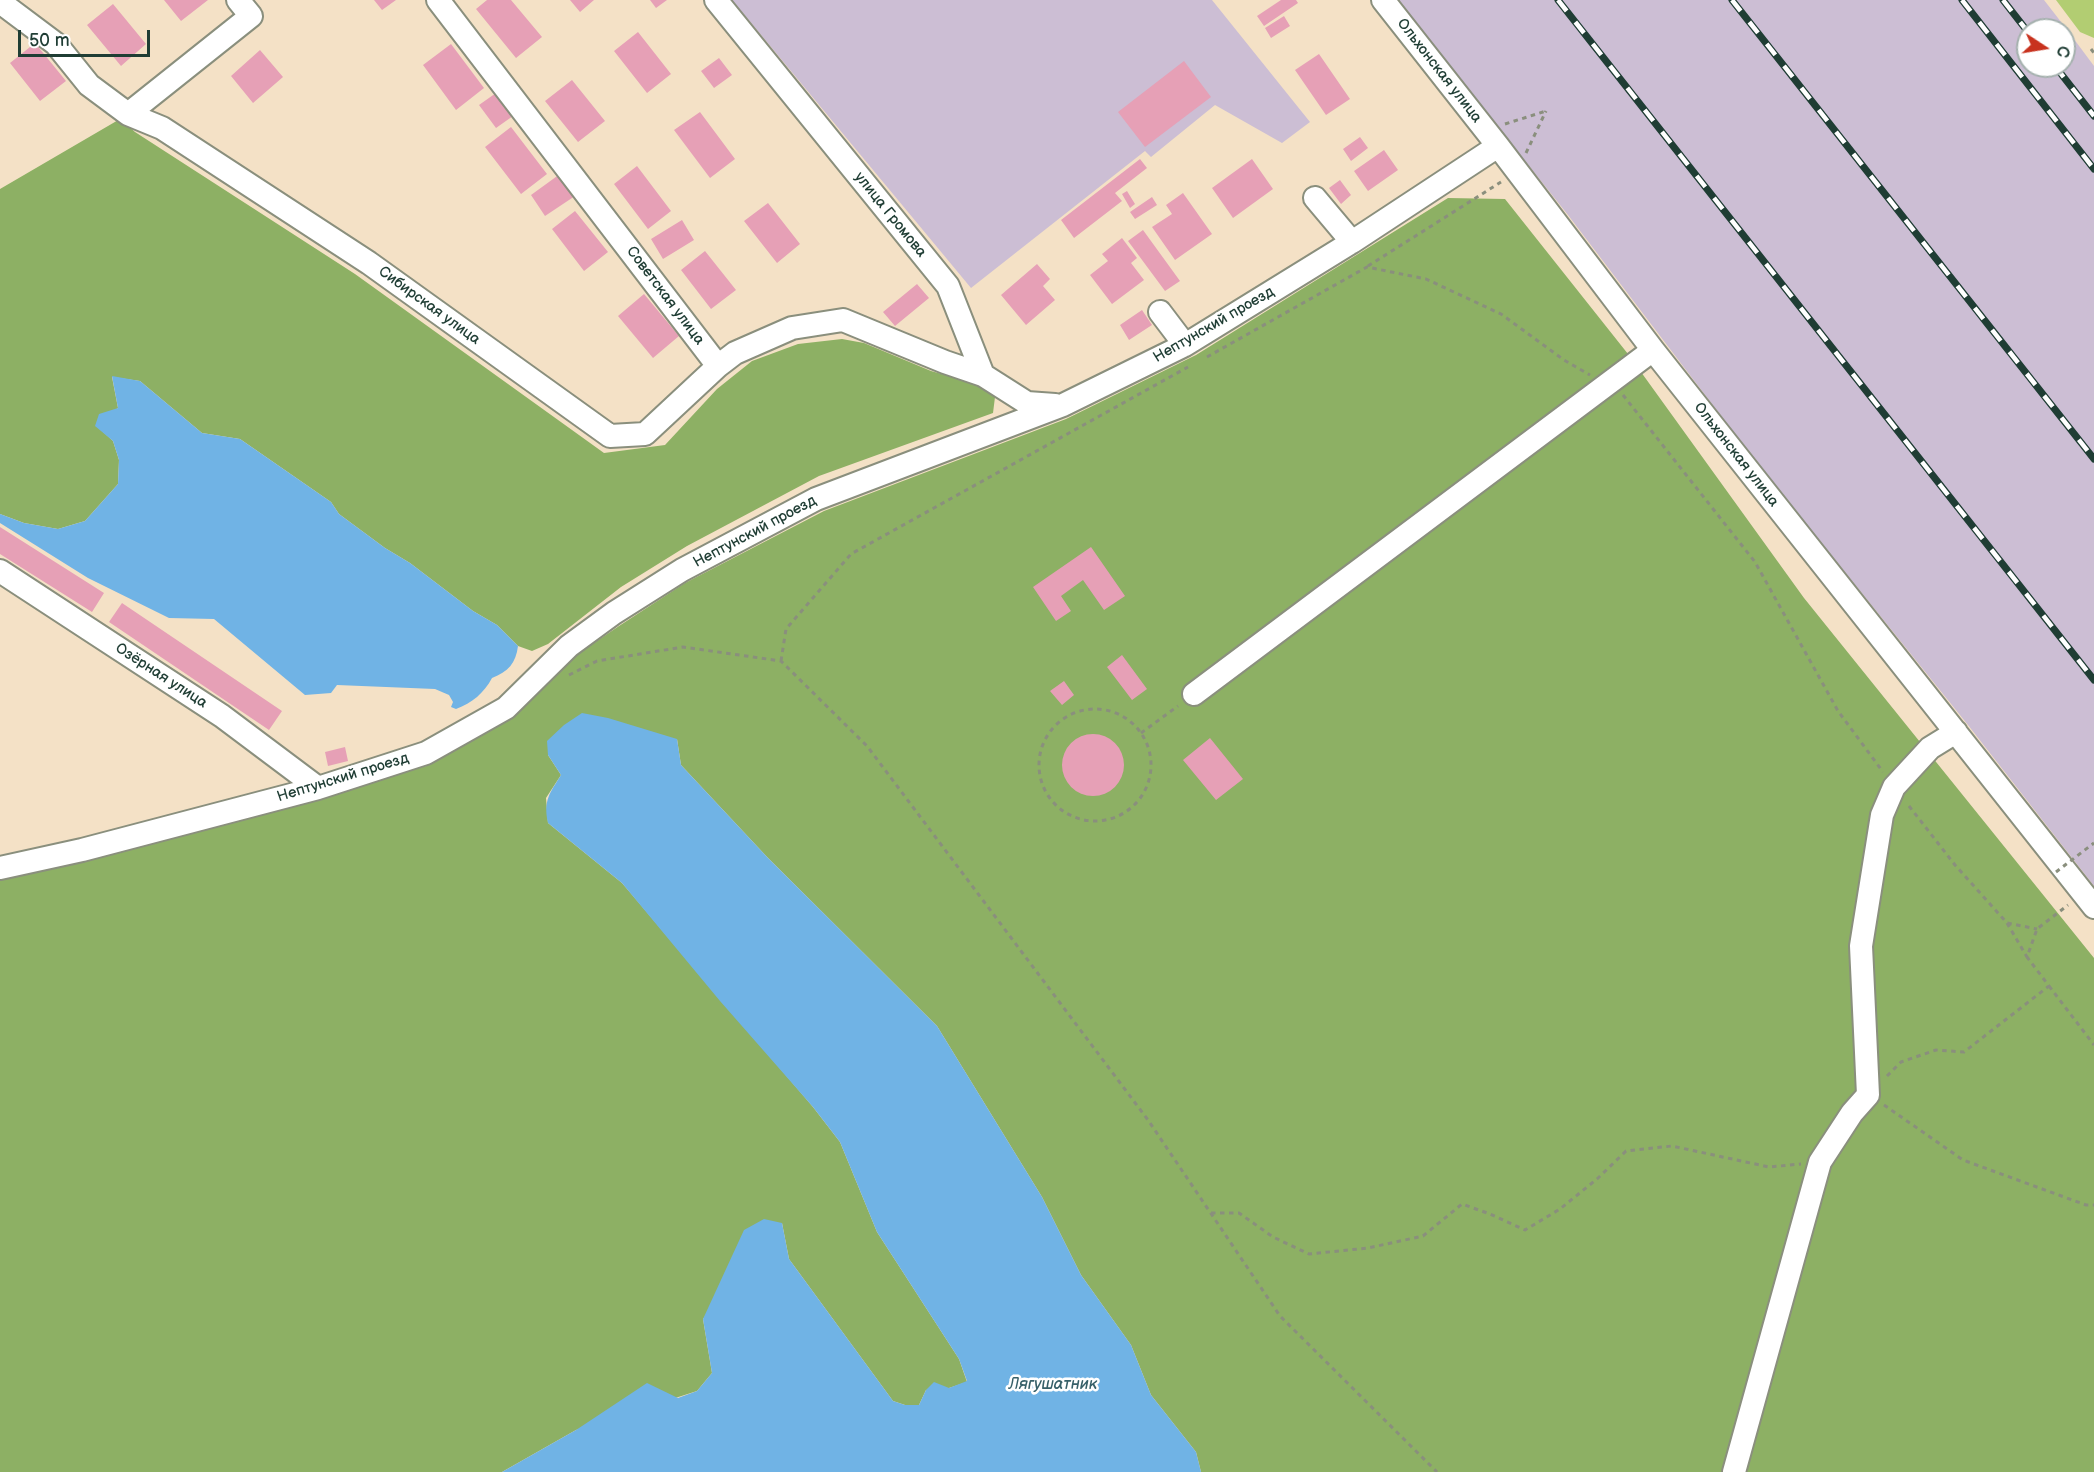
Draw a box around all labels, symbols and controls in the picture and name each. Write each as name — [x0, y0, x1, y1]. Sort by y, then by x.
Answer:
street label: Ольхонская улица — [1393, 15, 1485, 127]
scale bar — [21, 18, 153, 56]
north arrow — [2016, 18, 2076, 78]
text: 50 m — [29, 30, 70, 51]
text: С — [2052, 44, 2073, 59]
street label: улица Громова — [850, 169, 930, 261]
street label: Советская улица — [622, 243, 708, 349]
street label: Сибирская улица — [375, 263, 483, 349]
street label: Нептунский проезд — [1150, 283, 1278, 367]
street label: Ольхонская улица — [1690, 399, 1782, 511]
street label: Нептунский проезд — [690, 492, 820, 572]
street label: Озёрная улица — [112, 640, 210, 712]
street label: Нептунский проезд — [275, 749, 411, 807]
water label: Лягушатник — [1009, 1375, 1097, 1395]

